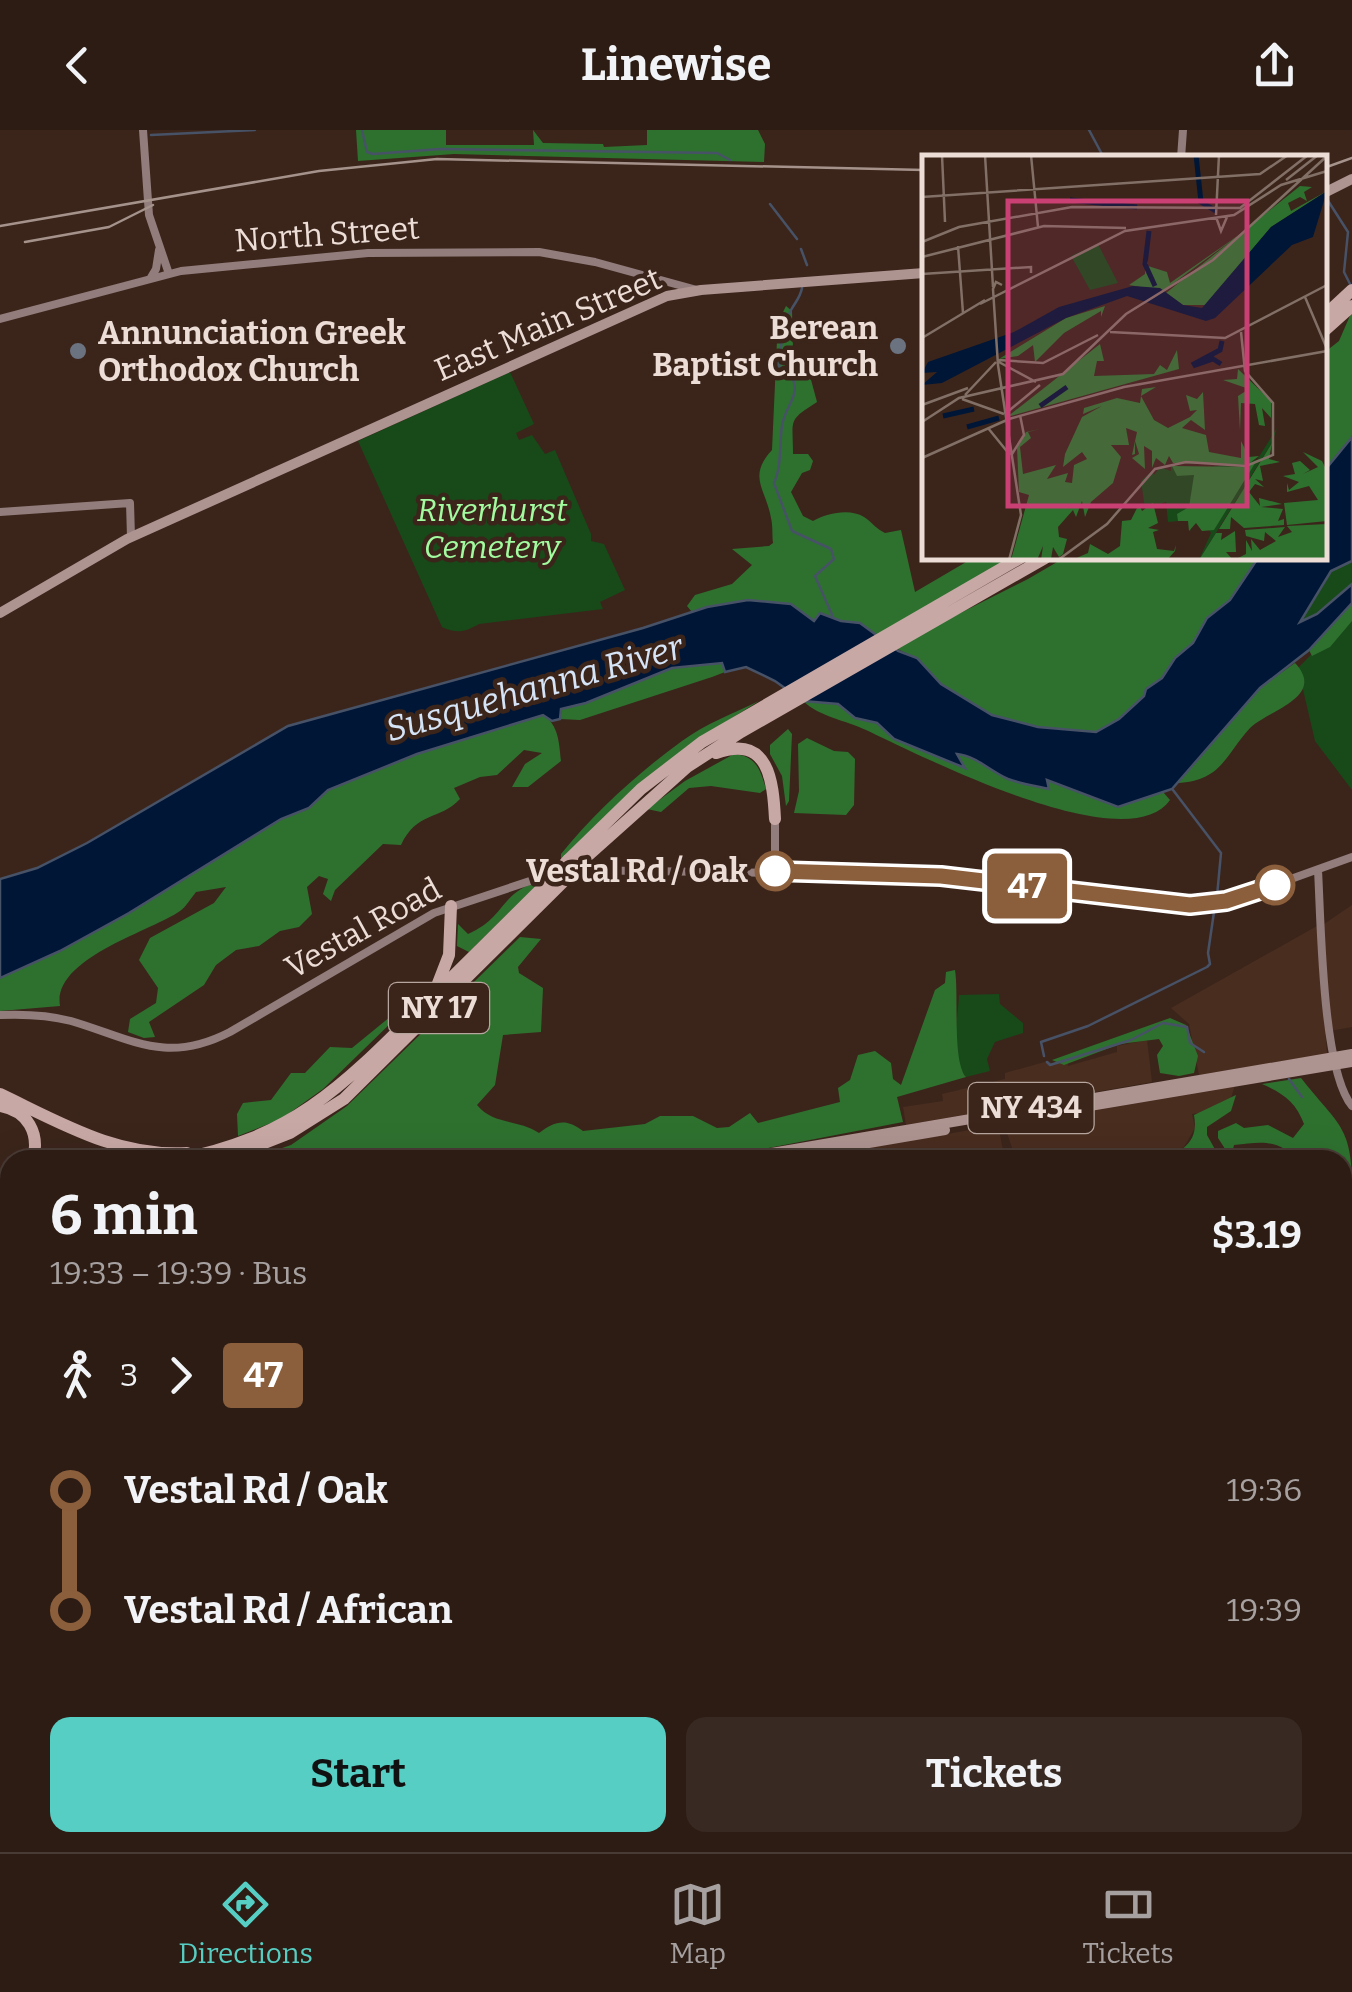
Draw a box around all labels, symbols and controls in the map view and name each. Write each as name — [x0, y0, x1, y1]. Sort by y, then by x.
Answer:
icon: back — [50, 38, 105, 93]
text: Linewise — [581, 38, 771, 92]
icon: share — [1247, 38, 1302, 93]
inset map — [922, 155, 1327, 560]
street label: North Street — [233, 209, 421, 259]
street label: East Main Street — [429, 259, 667, 389]
place label: Berean Baptist Church — [652, 309, 878, 384]
place label: Annunciation Greek Orthodox Church — [98, 314, 406, 389]
marker: Berean Baptist Church — [887, 335, 909, 357]
marker: Annunciation Greek Orthodox Church — [67, 340, 89, 362]
park label: Riverhurst Cemetery — [417, 491, 568, 566]
water label: Susquehanna River — [381, 625, 689, 751]
place label: Vestal Rd / Oak — [526, 852, 748, 890]
marker: Vestal Rd / Oak — [756, 852, 794, 890]
line badge: 47 — [982, 854, 1072, 918]
text: 47 — [1007, 865, 1047, 907]
unlabelled marker — [1256, 866, 1294, 904]
street label: Vestal Road — [278, 870, 448, 986]
road number: NY 17 — [389, 983, 489, 1033]
road number: NY 434 — [968, 1083, 1094, 1133]
text: 6 min — [50, 1183, 198, 1249]
text: $3.19 — [1212, 1212, 1302, 1258]
text: 19:33 – 19:39 · Bus — [50, 1254, 307, 1292]
icon: walk — [50, 1348, 105, 1403]
icon: forward — [153, 1348, 208, 1403]
text: 47 — [243, 1354, 283, 1396]
text: 3 — [120, 1356, 138, 1394]
text: Vestal Rd / Oak — [124, 1467, 388, 1513]
text: 19:36 — [1226, 1471, 1302, 1509]
text: Vestal Rd / African — [124, 1587, 452, 1633]
text: 19:39 — [1227, 1591, 1302, 1629]
button: Start — [50, 1717, 666, 1832]
button: Tickets — [686, 1717, 1302, 1832]
tab: Directions — [178, 1877, 313, 1970]
tab: Map — [669, 1877, 726, 1970]
tab: Tickets — [1082, 1877, 1174, 1970]

